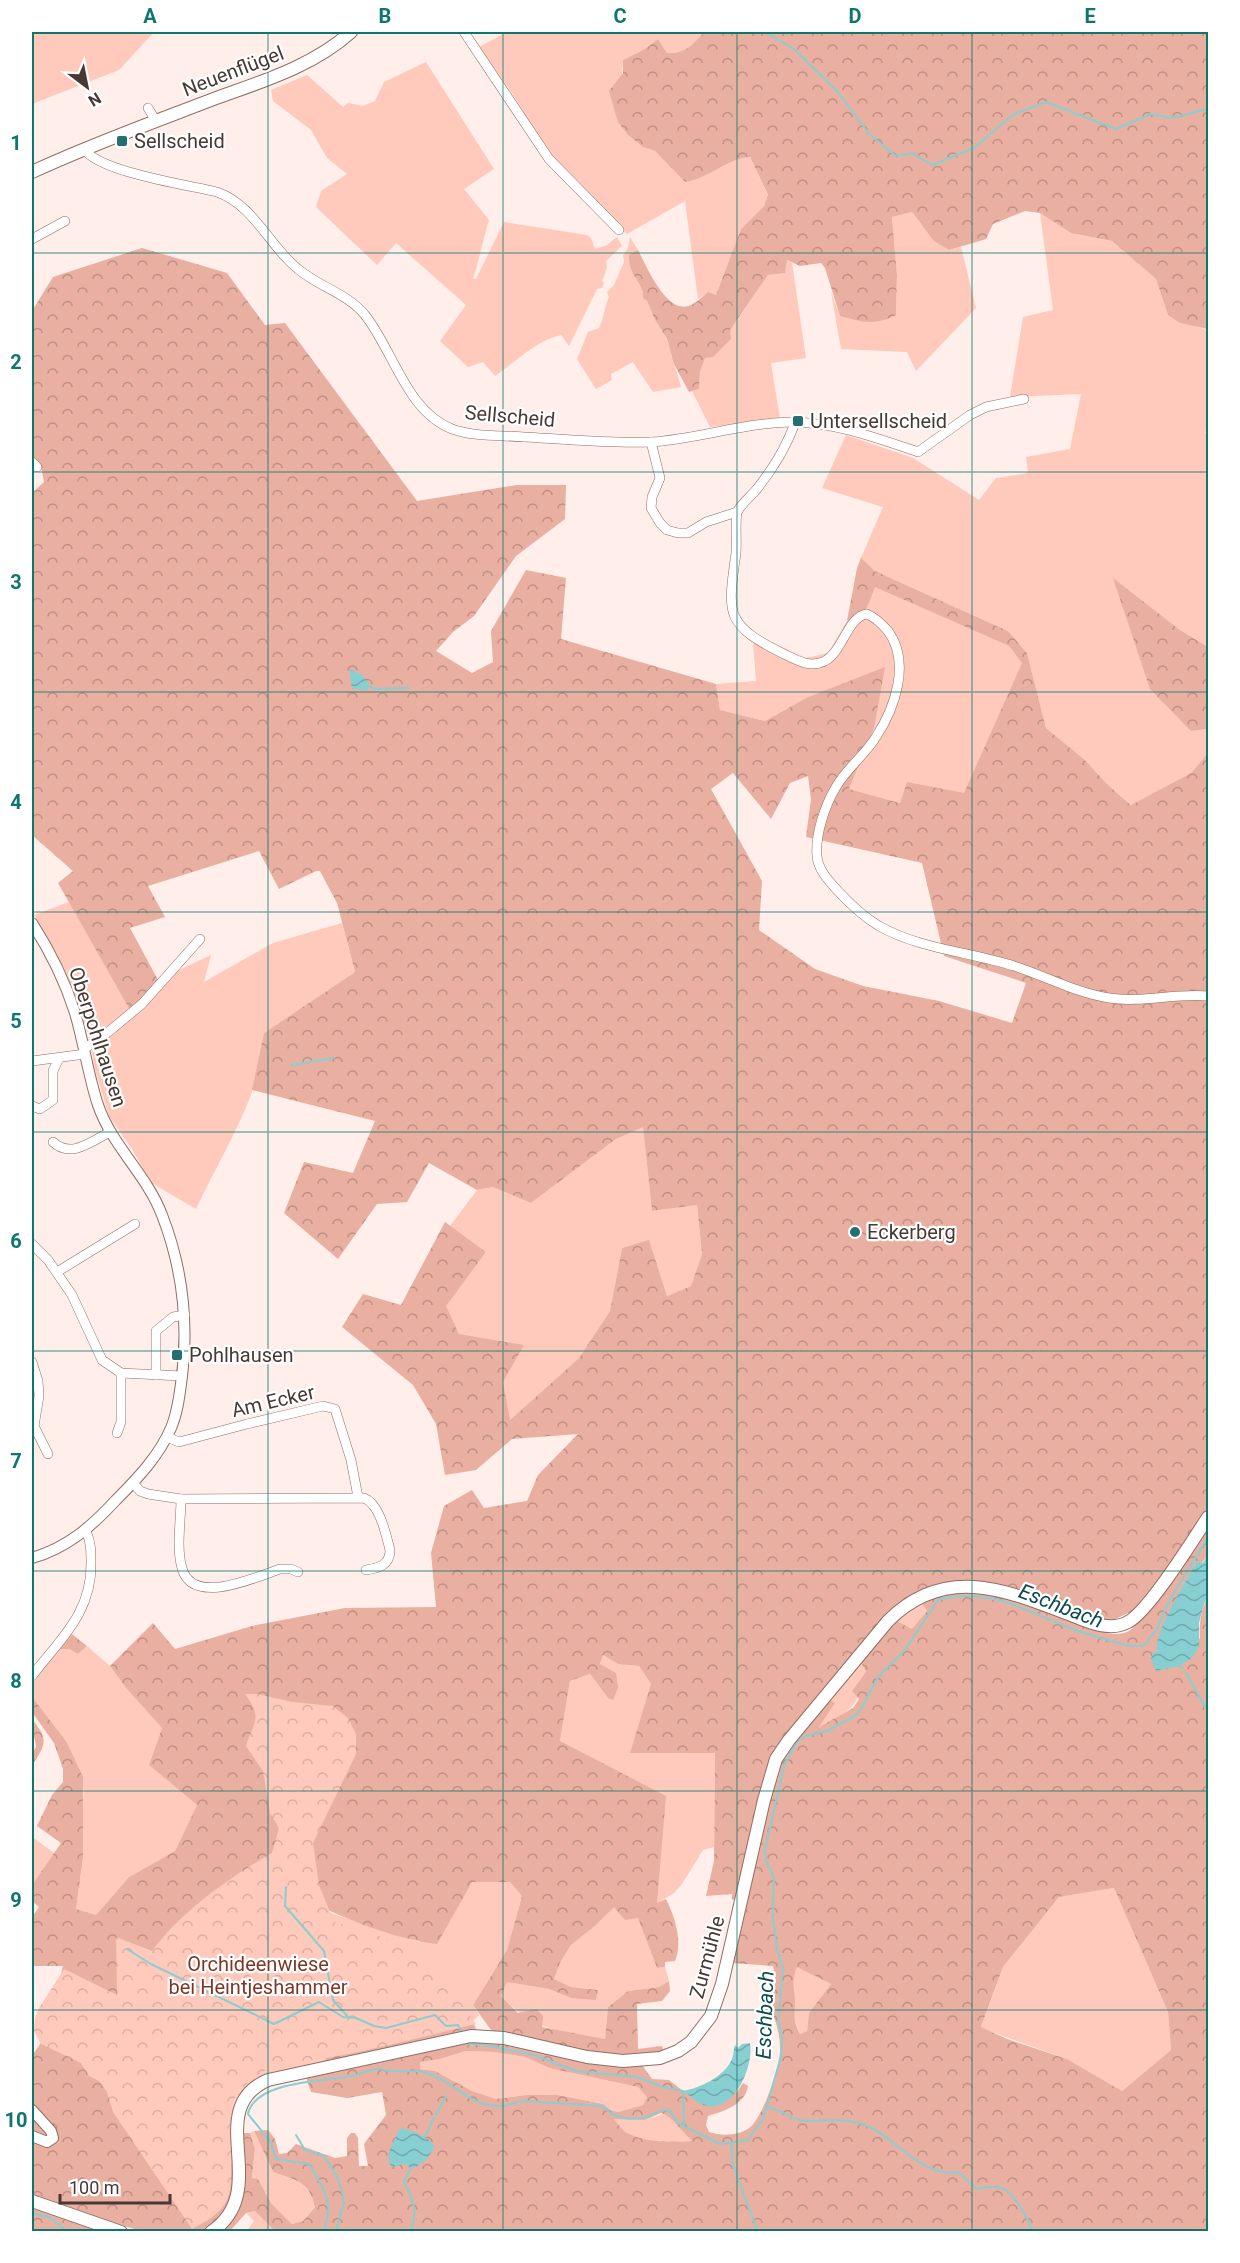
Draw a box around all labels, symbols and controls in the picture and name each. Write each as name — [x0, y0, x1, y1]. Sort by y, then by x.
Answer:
text: A — [143, 4, 157, 28]
text: B — [379, 4, 391, 28]
text: C — [613, 4, 627, 28]
text: D — [849, 4, 862, 28]
text: E — [1084, 4, 1096, 28]
street label: Neuenflügel — [179, 41, 287, 101]
north arrow — [57, 57, 117, 117]
text: N — [85, 88, 105, 110]
place label: Sellscheid — [134, 129, 225, 153]
text: 1 — [10, 131, 22, 155]
marker: Sellscheid — [115, 134, 129, 148]
text: 2 — [10, 350, 22, 374]
street label: Sellscheid — [464, 400, 556, 432]
place label: Untersellscheid — [810, 409, 947, 433]
marker: Untersellscheid — [791, 414, 805, 428]
text: 3 — [10, 570, 22, 594]
text: 4 — [10, 790, 22, 814]
street label: Oberpohlhausen — [64, 964, 132, 1110]
text: 5 — [10, 1009, 22, 1033]
place label: Eckerberg — [867, 1220, 956, 1244]
marker: Eckerberg — [848, 1225, 862, 1239]
text: 6 — [10, 1229, 22, 1253]
place label: Pohlhausen — [189, 1343, 294, 1367]
marker: Pohlhausen — [170, 1348, 184, 1362]
street label: Am Ecker — [229, 1380, 317, 1422]
text: 7 — [10, 1449, 22, 1473]
water label: Eschbach — [1015, 1579, 1107, 1633]
text: 8 — [10, 1669, 22, 1693]
text: 9 — [10, 1888, 22, 1912]
street label: Zurmühle — [684, 1913, 730, 2001]
park label: Orchideenwiese bei Heintjeshammer — [168, 1952, 348, 1999]
water label: Eschbach — [751, 1970, 779, 2060]
text: 10 — [5, 2108, 27, 2132]
scale bar — [60, 2167, 170, 2205]
text: 100 m — [69, 2177, 120, 2198]

